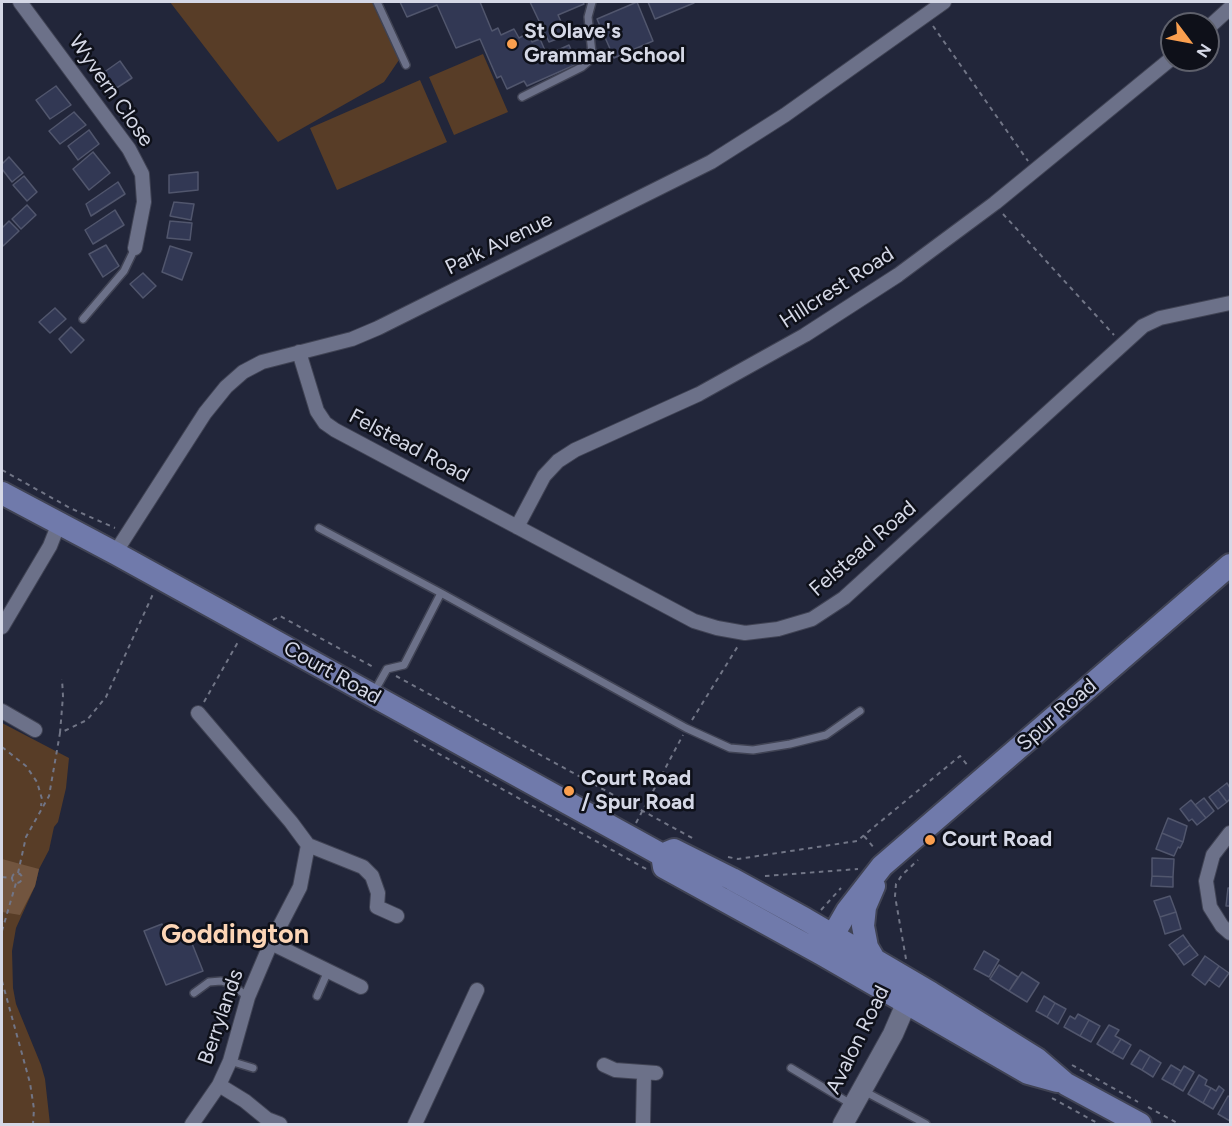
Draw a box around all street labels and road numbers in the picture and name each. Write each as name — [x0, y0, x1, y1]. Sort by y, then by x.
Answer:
street label: Wyvern Close — [63, 30, 159, 152]
street label: Park Avenue — [441, 207, 557, 281]
street label: Hillcrest Road — [775, 242, 899, 334]
street label: Felstead Road — [344, 404, 474, 488]
street label: Felstead Road — [805, 496, 921, 602]
street label: Court Road — [279, 636, 385, 710]
street label: Spur Road — [1012, 673, 1102, 757]
street label: Berrylands — [193, 966, 249, 1068]
street label: Avalon Road — [821, 982, 895, 1098]

